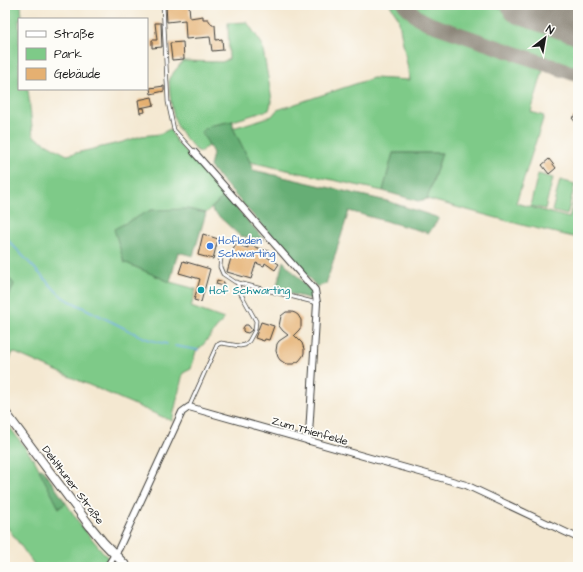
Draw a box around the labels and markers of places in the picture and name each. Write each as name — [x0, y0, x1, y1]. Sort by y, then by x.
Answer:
place label: Hofladen Schwarting — [218, 233, 276, 262]
marker: Hofladen Schwarting — [205, 241, 215, 251]
place label: Hof Schwarting — [209, 283, 290, 299]
marker: Hof Schwarting — [196, 285, 206, 295]

